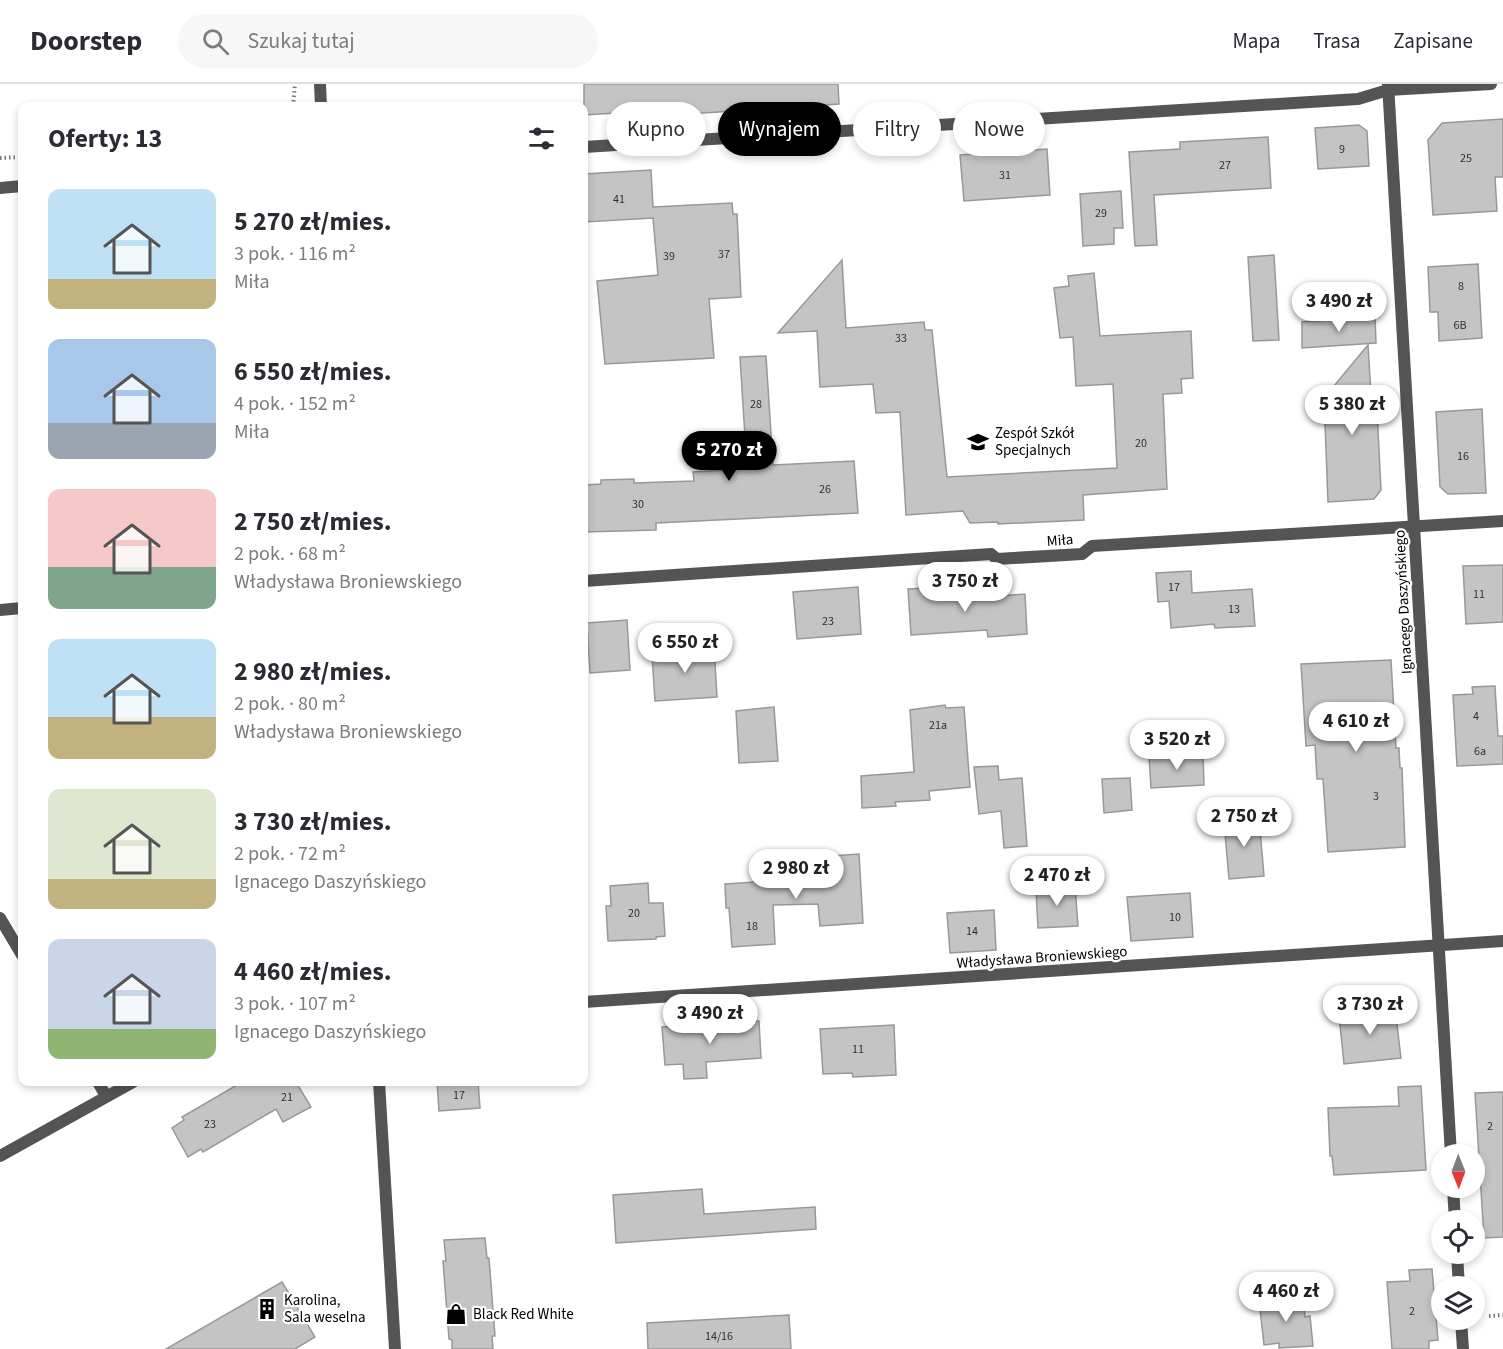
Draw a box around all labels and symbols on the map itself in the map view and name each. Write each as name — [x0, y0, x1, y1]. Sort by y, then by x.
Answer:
house number: 9 — [1339, 141, 1345, 158]
house number: 25 — [1460, 150, 1472, 167]
house number: 27 — [1219, 157, 1231, 174]
house number: 31 — [999, 167, 1011, 184]
house number: 41 — [613, 191, 625, 208]
house number: 29 — [1095, 205, 1107, 222]
house number: 37 — [718, 246, 730, 263]
house number: 39 — [663, 248, 675, 265]
house number: 8 — [1458, 278, 1464, 295]
pin: 3 490 zł — [1277, 282, 1401, 333]
house number: 6B — [1453, 317, 1467, 334]
house number: 33 — [895, 330, 907, 347]
pin: 5 380 zł — [1290, 385, 1414, 436]
house number: 28 — [750, 396, 762, 413]
place label: Zespół Szkół Specjalnych — [995, 423, 1075, 461]
school or university icon: Zespół Szkół Specjalnych — [966, 430, 990, 454]
pin: 5 270 zł — [667, 431, 791, 482]
house number: 20 — [1135, 435, 1147, 452]
house number: 16 — [1457, 448, 1469, 465]
house number: 26 — [819, 481, 831, 498]
house number: 30 — [632, 496, 644, 513]
street label: Miła — [1046, 529, 1074, 552]
street label: Ignacego Daszyńskiego — [1389, 529, 1418, 675]
pin: 3 750 zł — [903, 562, 1027, 613]
house number: 17 — [1168, 579, 1180, 596]
house number: 11 — [1473, 586, 1485, 603]
house number: 13 — [1228, 601, 1240, 618]
house number: 23 — [822, 613, 834, 630]
pin: 6 550 zł — [623, 623, 747, 674]
pin: 4 610 zł — [1294, 702, 1418, 753]
house number: 4 — [1473, 708, 1479, 725]
house number: 21a — [929, 717, 947, 734]
pin: 3 520 zł — [1115, 720, 1239, 771]
house number: 6a — [1474, 743, 1486, 760]
house number: 3 — [1373, 788, 1379, 805]
pin: 2 750 zł — [1182, 797, 1306, 848]
pin: 2 980 zł — [734, 849, 858, 900]
pin: 2 470 zł — [995, 856, 1119, 907]
house number: 20 — [628, 905, 640, 922]
house number: 10 — [1169, 909, 1181, 926]
house number: 18 — [746, 918, 758, 935]
house number: 14 — [966, 923, 978, 940]
street label: Władysława Broniewskiego — [956, 941, 1128, 974]
pin: 3 730 zł — [1308, 985, 1432, 1036]
pin: 3 490 zł — [648, 994, 772, 1045]
house number: 11 — [852, 1041, 864, 1058]
house number: 17 — [453, 1087, 465, 1104]
house number: 21 — [281, 1089, 293, 1106]
house number: 23 — [204, 1116, 216, 1133]
house number: 2 — [1487, 1118, 1493, 1135]
north arrow — [1431, 1144, 1485, 1198]
pin: 4 460 zł — [1224, 1272, 1348, 1323]
place label: Karolina, Sala weselna — [284, 1290, 365, 1328]
building icon: Karolina, Sala weselna — [255, 1297, 279, 1321]
shop icon: Black Red White — [444, 1302, 468, 1326]
house number: 2 — [1409, 1303, 1415, 1320]
place label: Black Red White — [473, 1304, 574, 1325]
house number: 14/16 — [705, 1328, 733, 1345]

